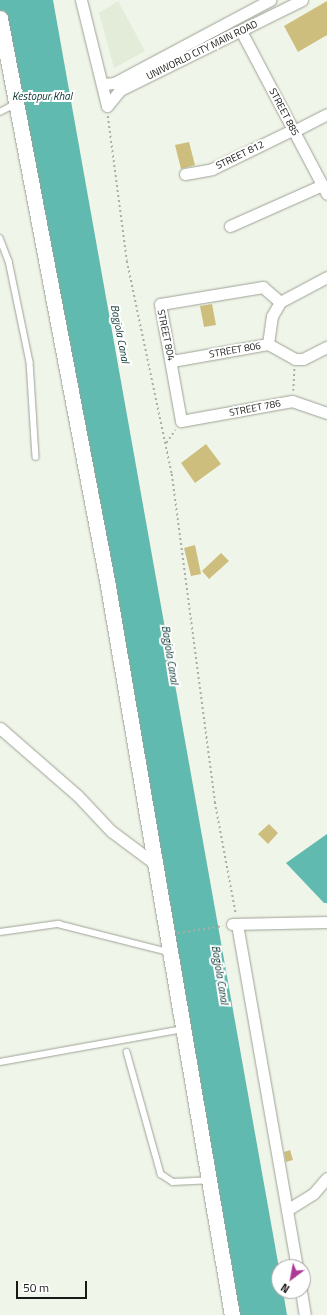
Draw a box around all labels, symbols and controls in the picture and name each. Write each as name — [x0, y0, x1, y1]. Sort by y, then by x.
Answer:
street label: UNIWORLD CITY MAIN ROAD — [144, 18, 260, 82]
street label: STREET 885 — [266, 86, 302, 138]
water label: Kestopur Khal — [12, 89, 72, 103]
street label: STREET 812 — [214, 138, 266, 172]
water label: Bagjola Canal — [108, 304, 132, 364]
street label: STREET 804 — [155, 308, 177, 362]
street label: STREET 806 — [208, 340, 262, 360]
street label: STREET 786 — [228, 397, 282, 419]
water label: Bagjola Canal — [159, 625, 181, 685]
water label: Bagjola Canal — [209, 945, 231, 1005]
north arrow — [271, 1259, 311, 1299]
scale bar — [18, 1273, 89, 1299]
text: 50 m — [23, 1278, 49, 1297]
text: N — [278, 1280, 293, 1297]

